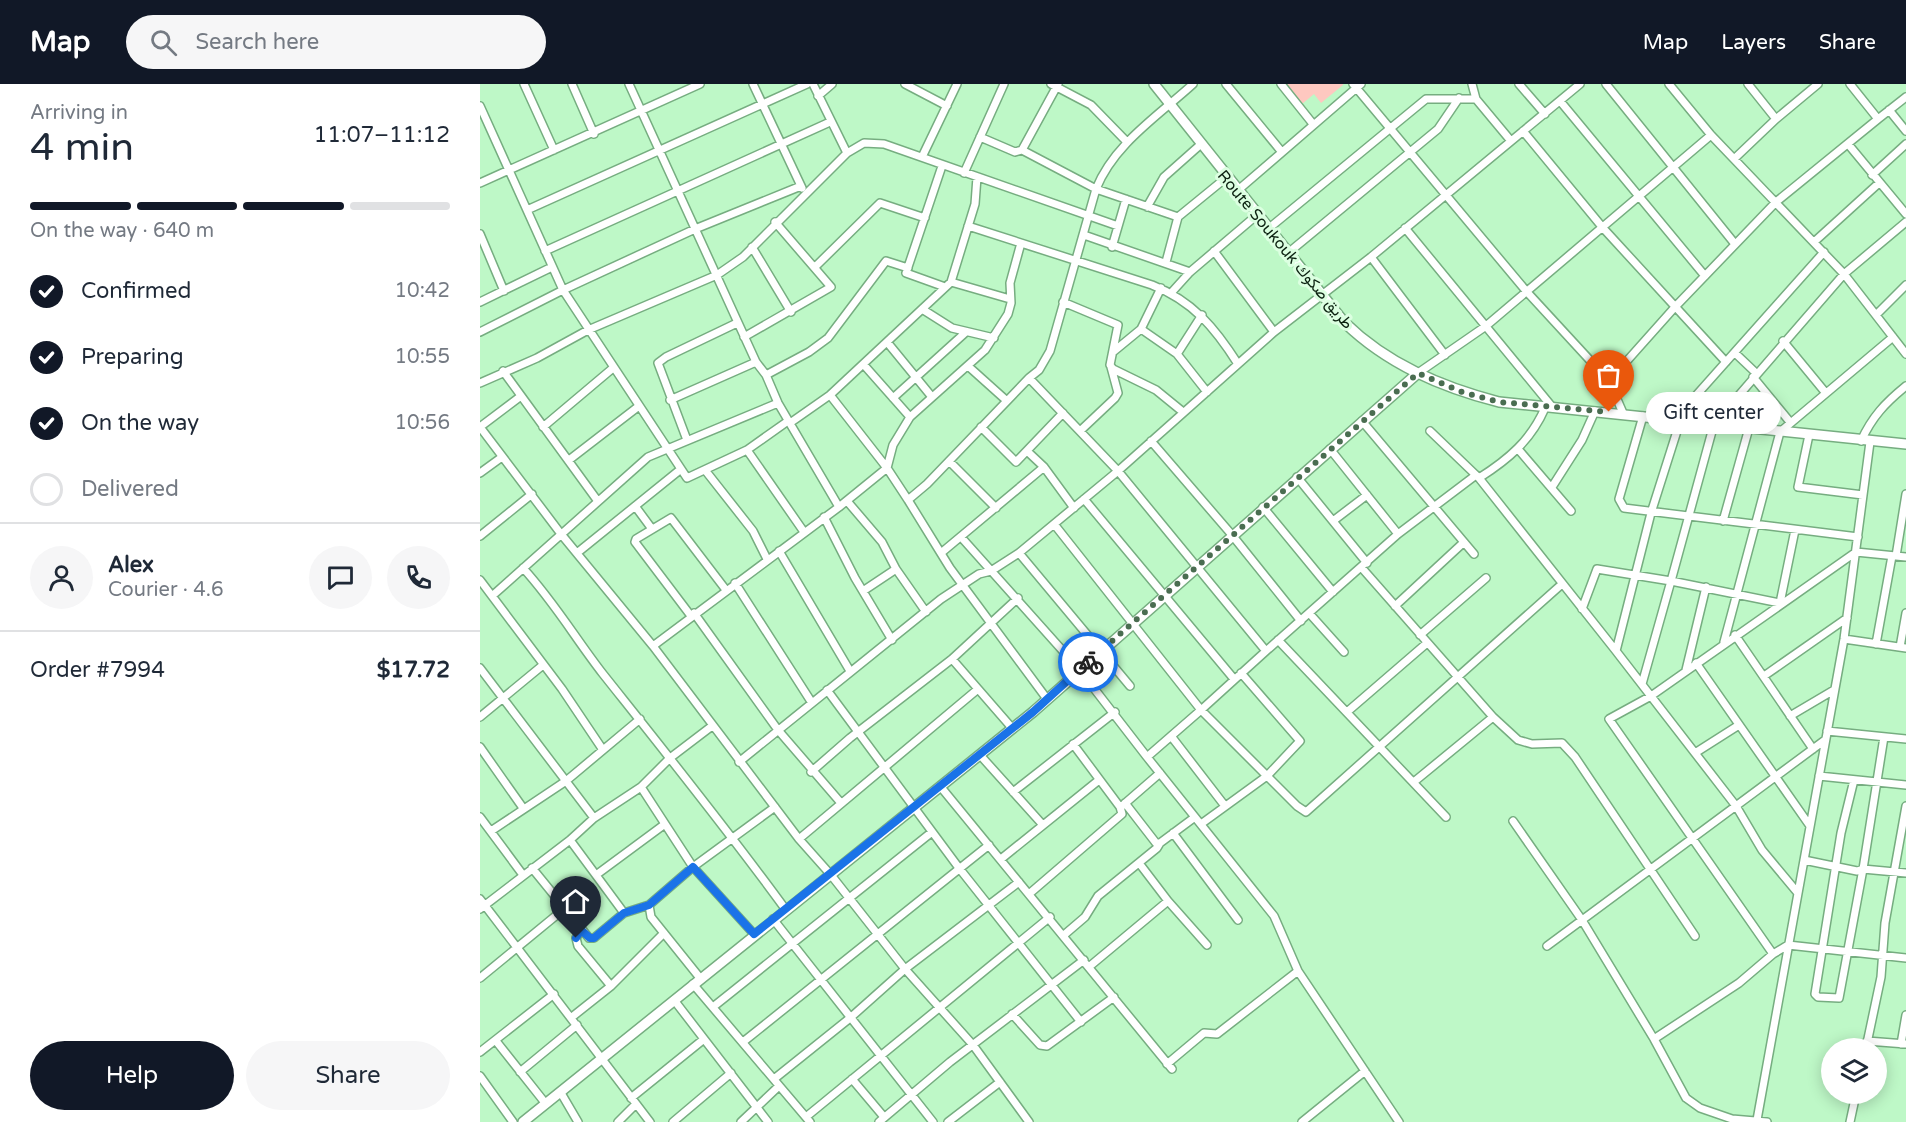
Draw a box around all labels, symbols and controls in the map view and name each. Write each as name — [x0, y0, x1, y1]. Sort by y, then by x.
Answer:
search box — [126, 15, 546, 69]
text: Map — [30, 25, 90, 59]
icon: search — [147, 26, 180, 59]
text: Search here — [195, 29, 319, 55]
text: Map — [1643, 30, 1688, 55]
text: Layers — [1721, 30, 1786, 55]
text: Share — [1819, 30, 1876, 55]
text: Arriving in — [30, 101, 128, 125]
text: 11:07–11:12 — [313, 122, 450, 148]
text: 4 min — [30, 124, 134, 171]
street label: Route Soukouk طريق صكوك — [1213, 166, 1358, 333]
text: On the way · 640 m — [30, 219, 214, 243]
icon: check — [30, 275, 63, 308]
text: Confirmed — [81, 278, 191, 304]
text: 10:42 — [395, 279, 450, 303]
icon: check — [30, 341, 63, 374]
text: Preparing — [81, 344, 184, 370]
text: 10:55 — [395, 345, 450, 369]
pin — [1583, 350, 1634, 412]
icon: bag — [1592, 359, 1625, 392]
callout: Gift center — [1645, 391, 1780, 433]
text: Gift center — [1663, 401, 1764, 425]
icon: check — [30, 407, 63, 440]
text: On the way — [81, 410, 199, 436]
text: 10:56 — [395, 411, 450, 435]
text: Delivered — [81, 476, 179, 502]
button: person — [30, 546, 93, 609]
button: chat — [309, 546, 372, 609]
button: phone — [387, 546, 450, 609]
text: Alex — [108, 552, 154, 578]
text: Courier · 4.6 — [108, 578, 223, 602]
courier — [1058, 632, 1118, 692]
icon: bike — [1072, 646, 1105, 679]
text: Order #7994 — [30, 657, 165, 683]
text: $17.72 — [377, 657, 450, 683]
pin — [550, 876, 601, 938]
icon: home — [559, 885, 592, 918]
map controls — [1821, 1038, 1887, 1104]
button: layers — [1821, 1038, 1887, 1104]
button: Help — [30, 1041, 234, 1110]
button: Share — [246, 1041, 450, 1110]

